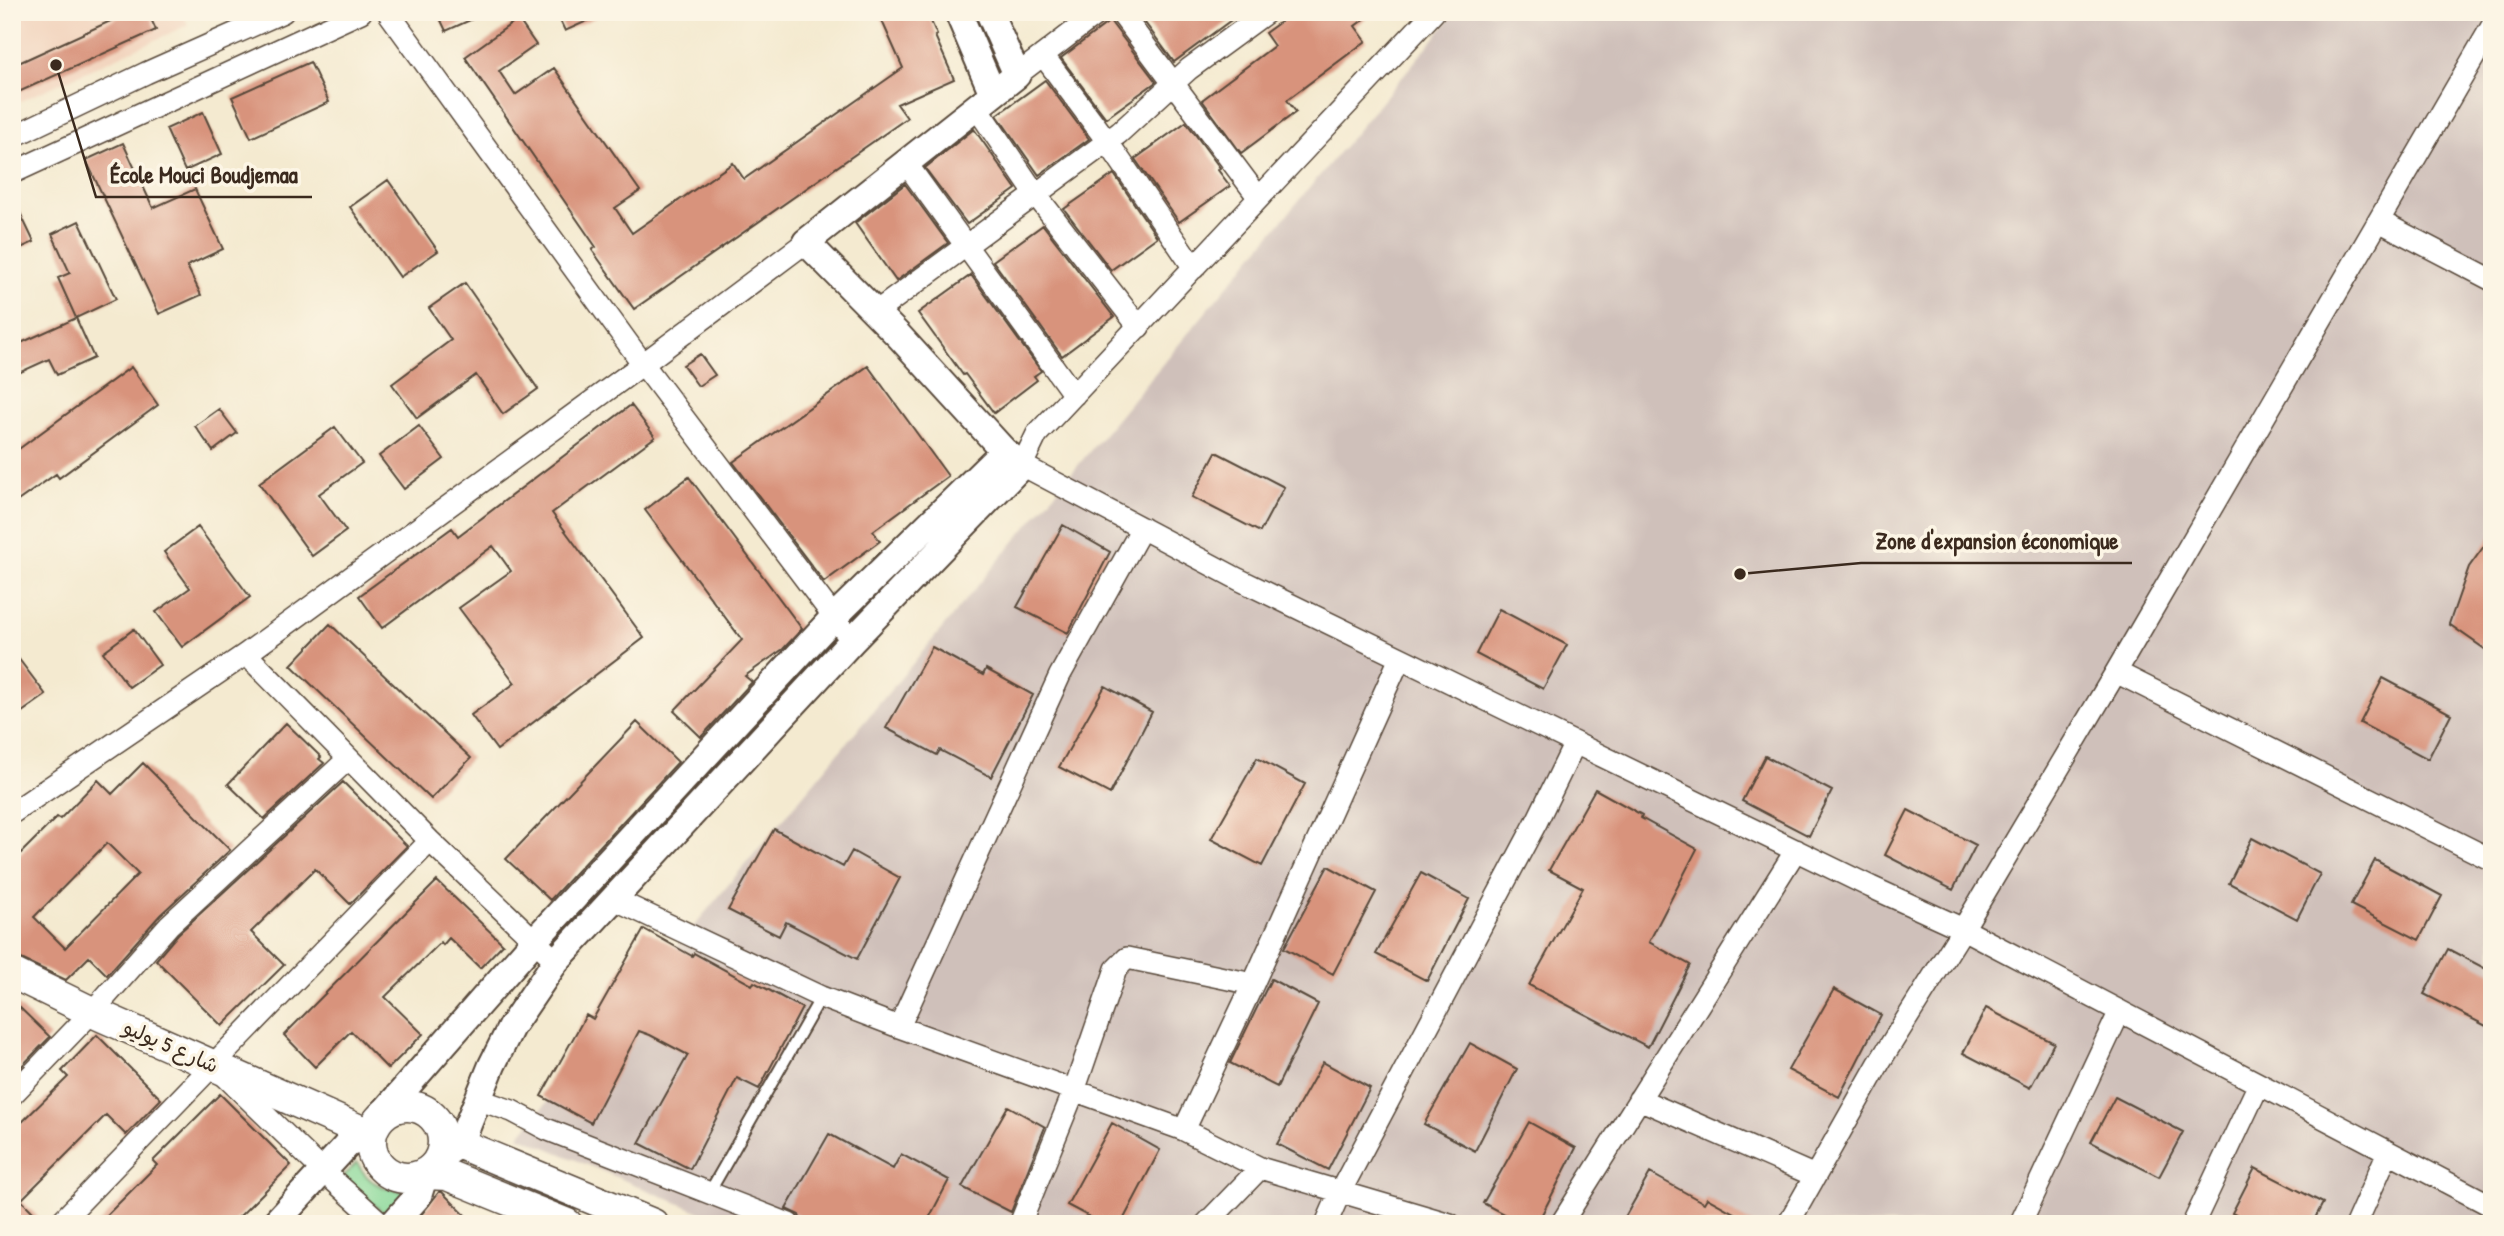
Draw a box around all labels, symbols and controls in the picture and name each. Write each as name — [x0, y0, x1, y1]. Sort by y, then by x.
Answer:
callout: École Mouci Boudjemaa — [96, 153, 312, 197]
text: École Mouci Boudjemaa — [110, 159, 298, 190]
callout: Zone d'expansion économique — [1861, 519, 2132, 563]
text: Zone d'expansion économique — [1876, 525, 2119, 557]
street label: شارع 5 يوليو — [117, 1012, 223, 1081]

